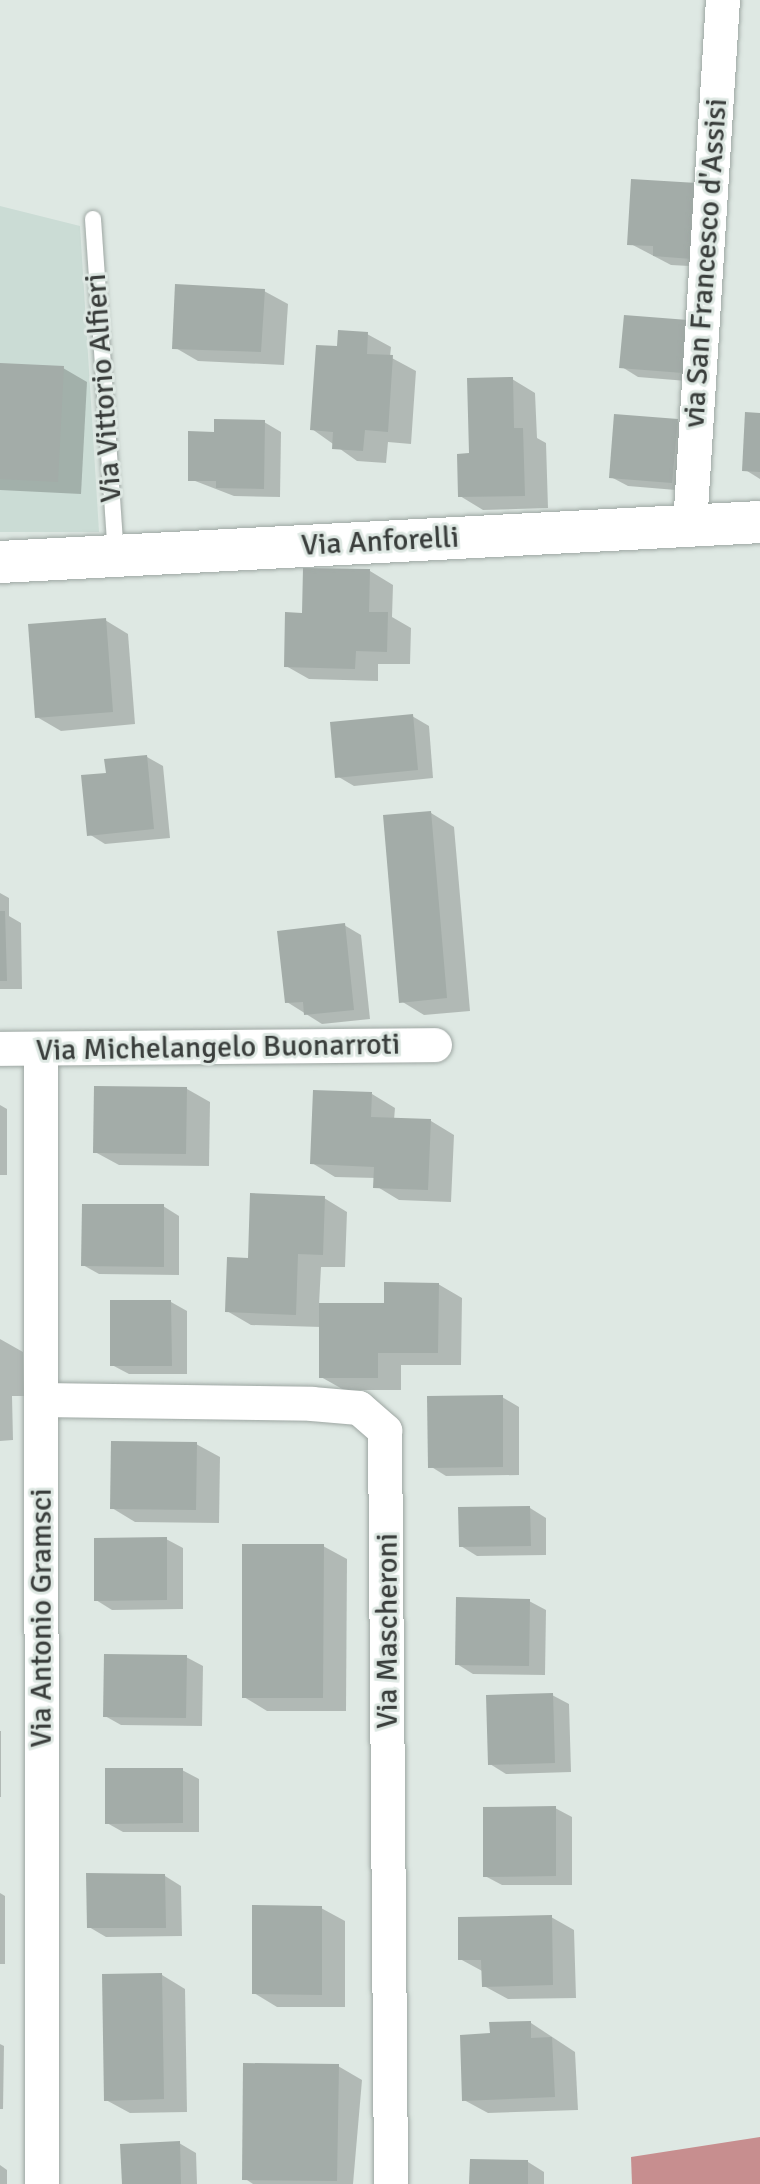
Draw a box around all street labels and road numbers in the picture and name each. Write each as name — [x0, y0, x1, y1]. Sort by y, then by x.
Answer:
street label: via San Francesco d'Assisi — [677, 97, 735, 429]
street label: Via Vittorio Alfieri — [78, 272, 130, 504]
street label: Via Anforelli — [300, 520, 460, 564]
street label: Via Michelangelo Buonarroti — [36, 1027, 400, 1069]
street label: Via Antonio Gramsci — [24, 1488, 60, 1748]
street label: Via Mascheroni — [370, 1533, 406, 1729]

